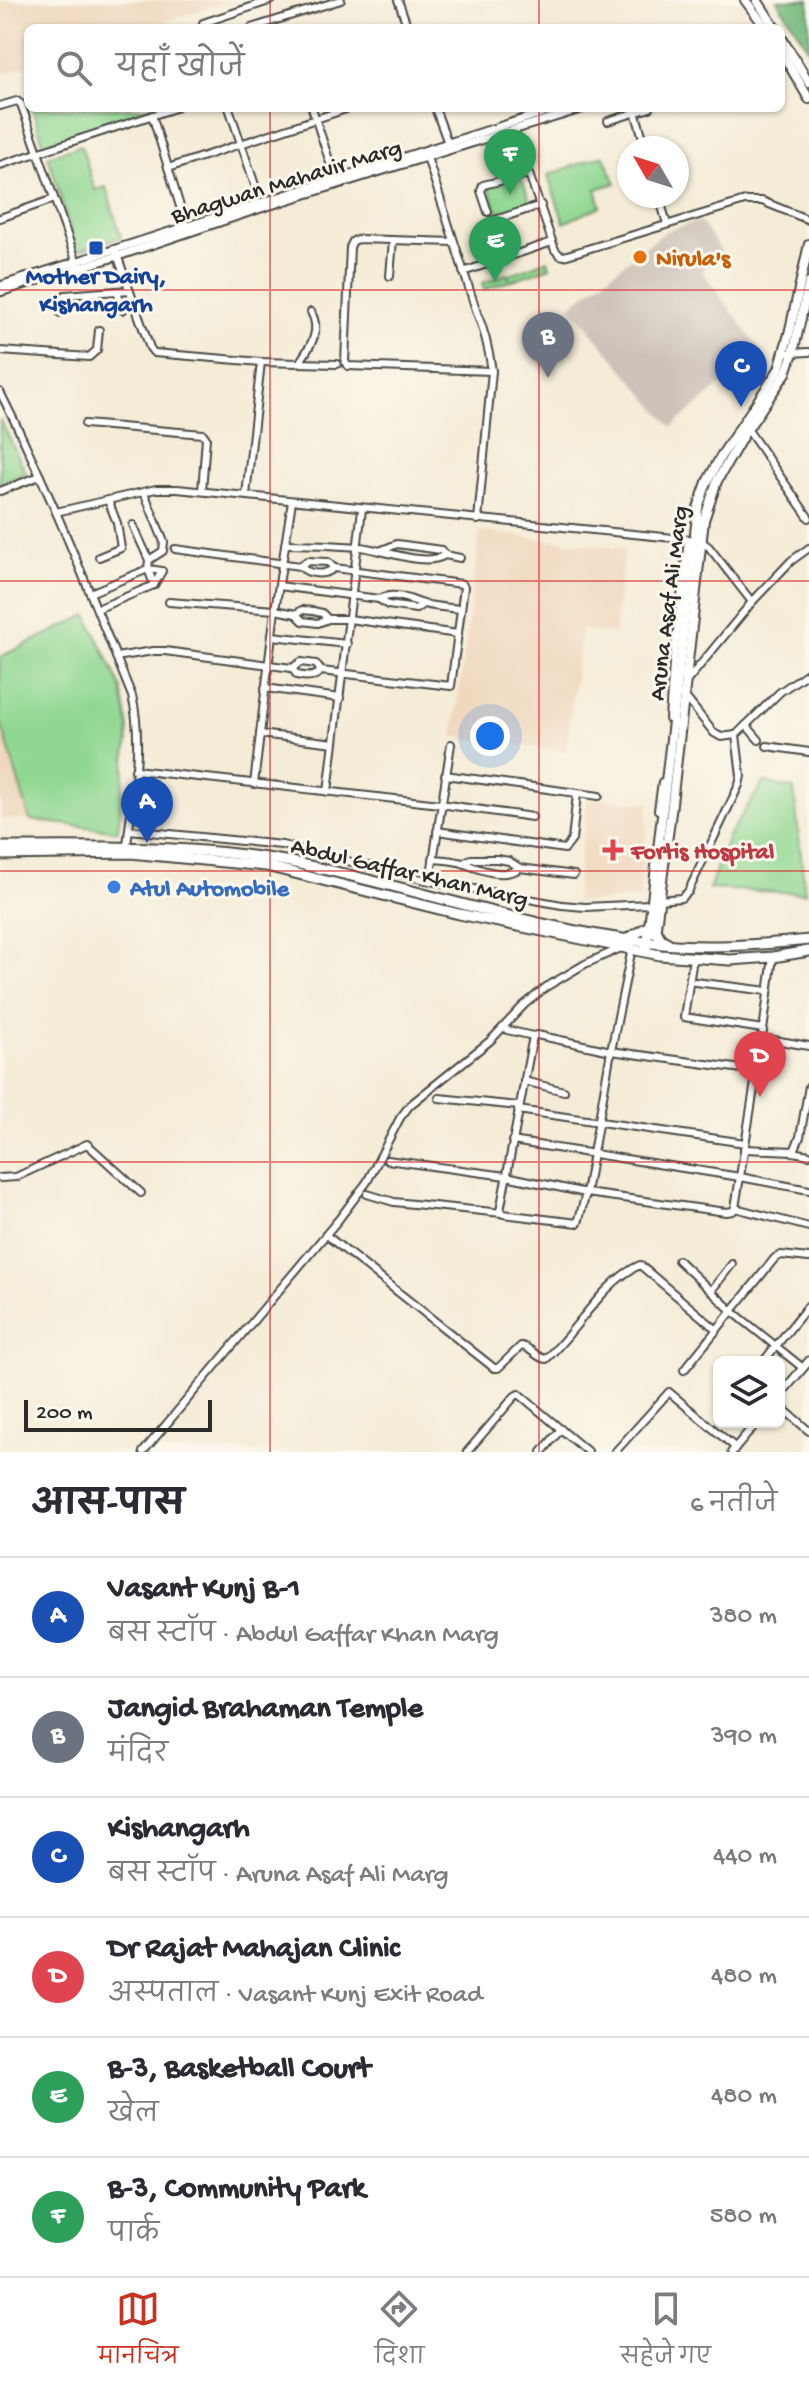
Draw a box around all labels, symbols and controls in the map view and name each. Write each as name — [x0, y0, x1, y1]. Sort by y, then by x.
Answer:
search box — [24, 24, 785, 112]
icon: search — [52, 46, 96, 90]
text: यहाँ खोजें — [116, 53, 244, 88]
pin: F — [484, 129, 536, 195]
street label: Bhagwan Mahavir Marg — [167, 134, 406, 233]
north arrow — [617, 136, 689, 208]
pin: E — [469, 216, 521, 282]
marker: Mother Dairy, Kishangarh — [87, 239, 105, 257]
place label: Nirula's — [656, 246, 731, 275]
marker: Nirula's — [631, 248, 649, 266]
place label: Mother Dairy, Kishangarh — [26, 264, 166, 321]
pin: B — [522, 312, 574, 378]
pin: C — [715, 341, 767, 407]
street label: Aruna Asaf Ali Marg — [644, 504, 697, 703]
your location — [470, 716, 510, 756]
pin: A — [121, 777, 173, 843]
street label: Abdul Gaffar Khan Marg — [288, 833, 531, 916]
marker: Fortis Hospital — [602, 839, 624, 861]
place label: Fortis Hospital — [630, 839, 774, 868]
place label: Atul Automobile — [129, 876, 291, 905]
marker: Atul Automobile — [105, 878, 123, 896]
pin: D — [734, 1031, 786, 1097]
map controls — [713, 1356, 785, 1428]
button: layers — [713, 1356, 785, 1428]
scale bar — [24, 1396, 212, 1432]
text: 200 m — [36, 1401, 93, 1427]
text: आस-पास — [32, 1487, 184, 1527]
text: 6 नतीजे — [690, 1491, 777, 1522]
text: Vasant Kunj B-1 — [108, 1573, 300, 1608]
text: A — [50, 1602, 66, 1633]
text: 380 m — [710, 1602, 777, 1633]
text: बस स्टॉप · Abdul Gaffar Khan Marg — [108, 1621, 499, 1652]
text: Jangid Brahaman Temple — [108, 1693, 423, 1728]
text: B — [51, 1722, 65, 1753]
text: 390 m — [711, 1722, 777, 1753]
text: मंदिर — [108, 1741, 168, 1772]
text: Kishangarh — [108, 1813, 250, 1848]
text: C — [51, 1842, 65, 1873]
text: 440 m — [713, 1842, 777, 1873]
text: बस स्टॉप · Aruna Asaf Ali Marg — [108, 1861, 449, 1892]
text: Dr Rajat Mahajan Clinic — [108, 1933, 400, 1968]
text: D — [50, 1962, 66, 1993]
text: 480 m — [711, 1962, 777, 1993]
text: अस्पताल · Vasant Kunj Exit Road — [108, 1981, 483, 2012]
text: B-3, Basketball Court — [108, 2053, 371, 2088]
text: E — [50, 2082, 66, 2113]
text: 480 m — [711, 2082, 777, 2113]
text: खेल — [108, 2101, 158, 2132]
text: B-3, Community Park — [108, 2173, 365, 2208]
text: F — [51, 2202, 65, 2233]
text: 580 m — [710, 2202, 777, 2233]
text: पार्क — [108, 2221, 159, 2252]
tab: मानचित्र — [98, 2287, 179, 2380]
tab: दिशा — [374, 2287, 424, 2380]
tab: सहेजे गए — [620, 2287, 711, 2380]

